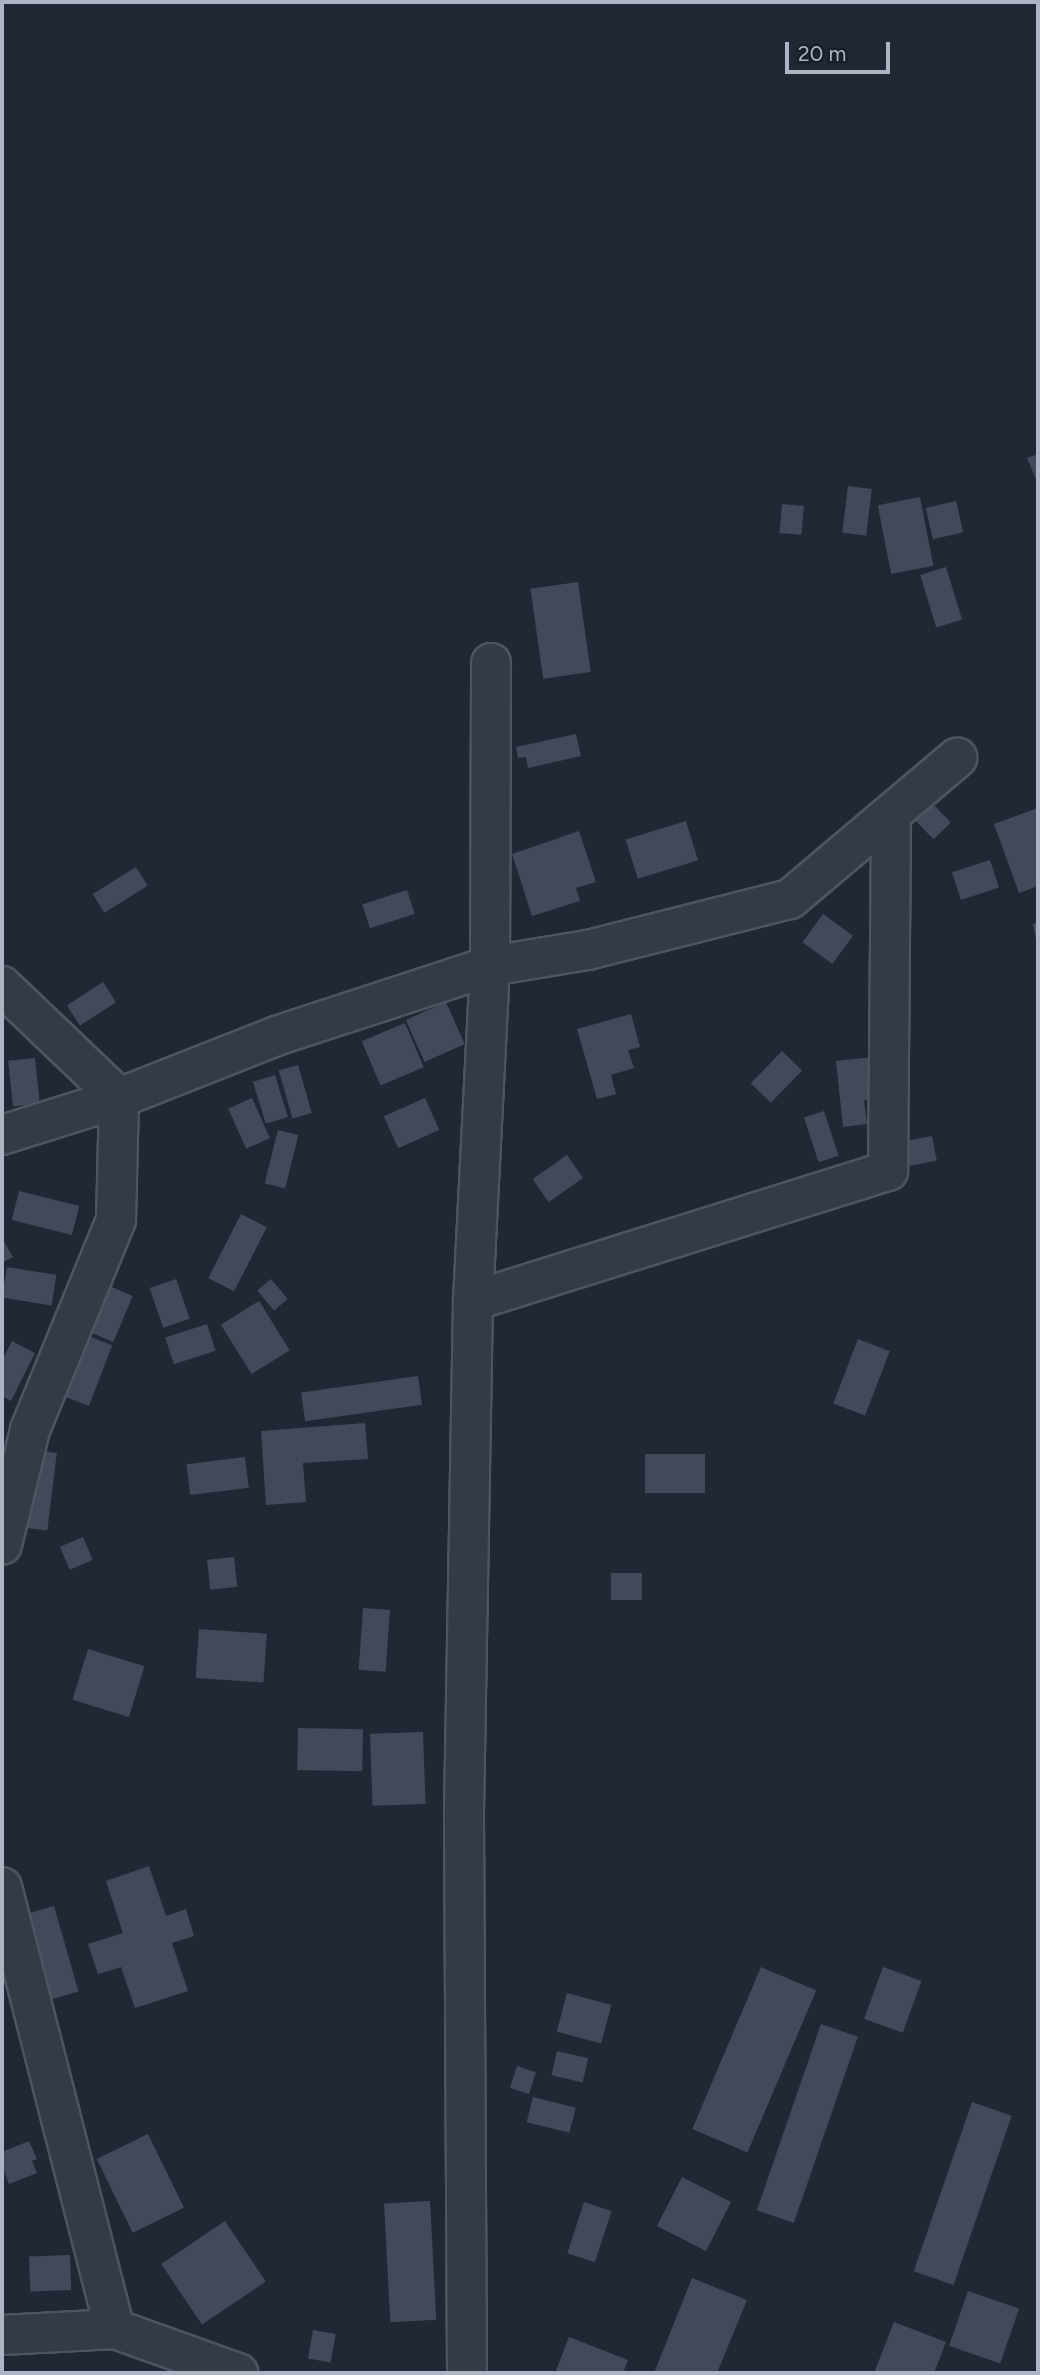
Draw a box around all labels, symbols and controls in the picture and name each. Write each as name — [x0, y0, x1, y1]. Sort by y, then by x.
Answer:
scale bar — [788, 28, 893, 72]
text: 20 m — [798, 41, 846, 66]

